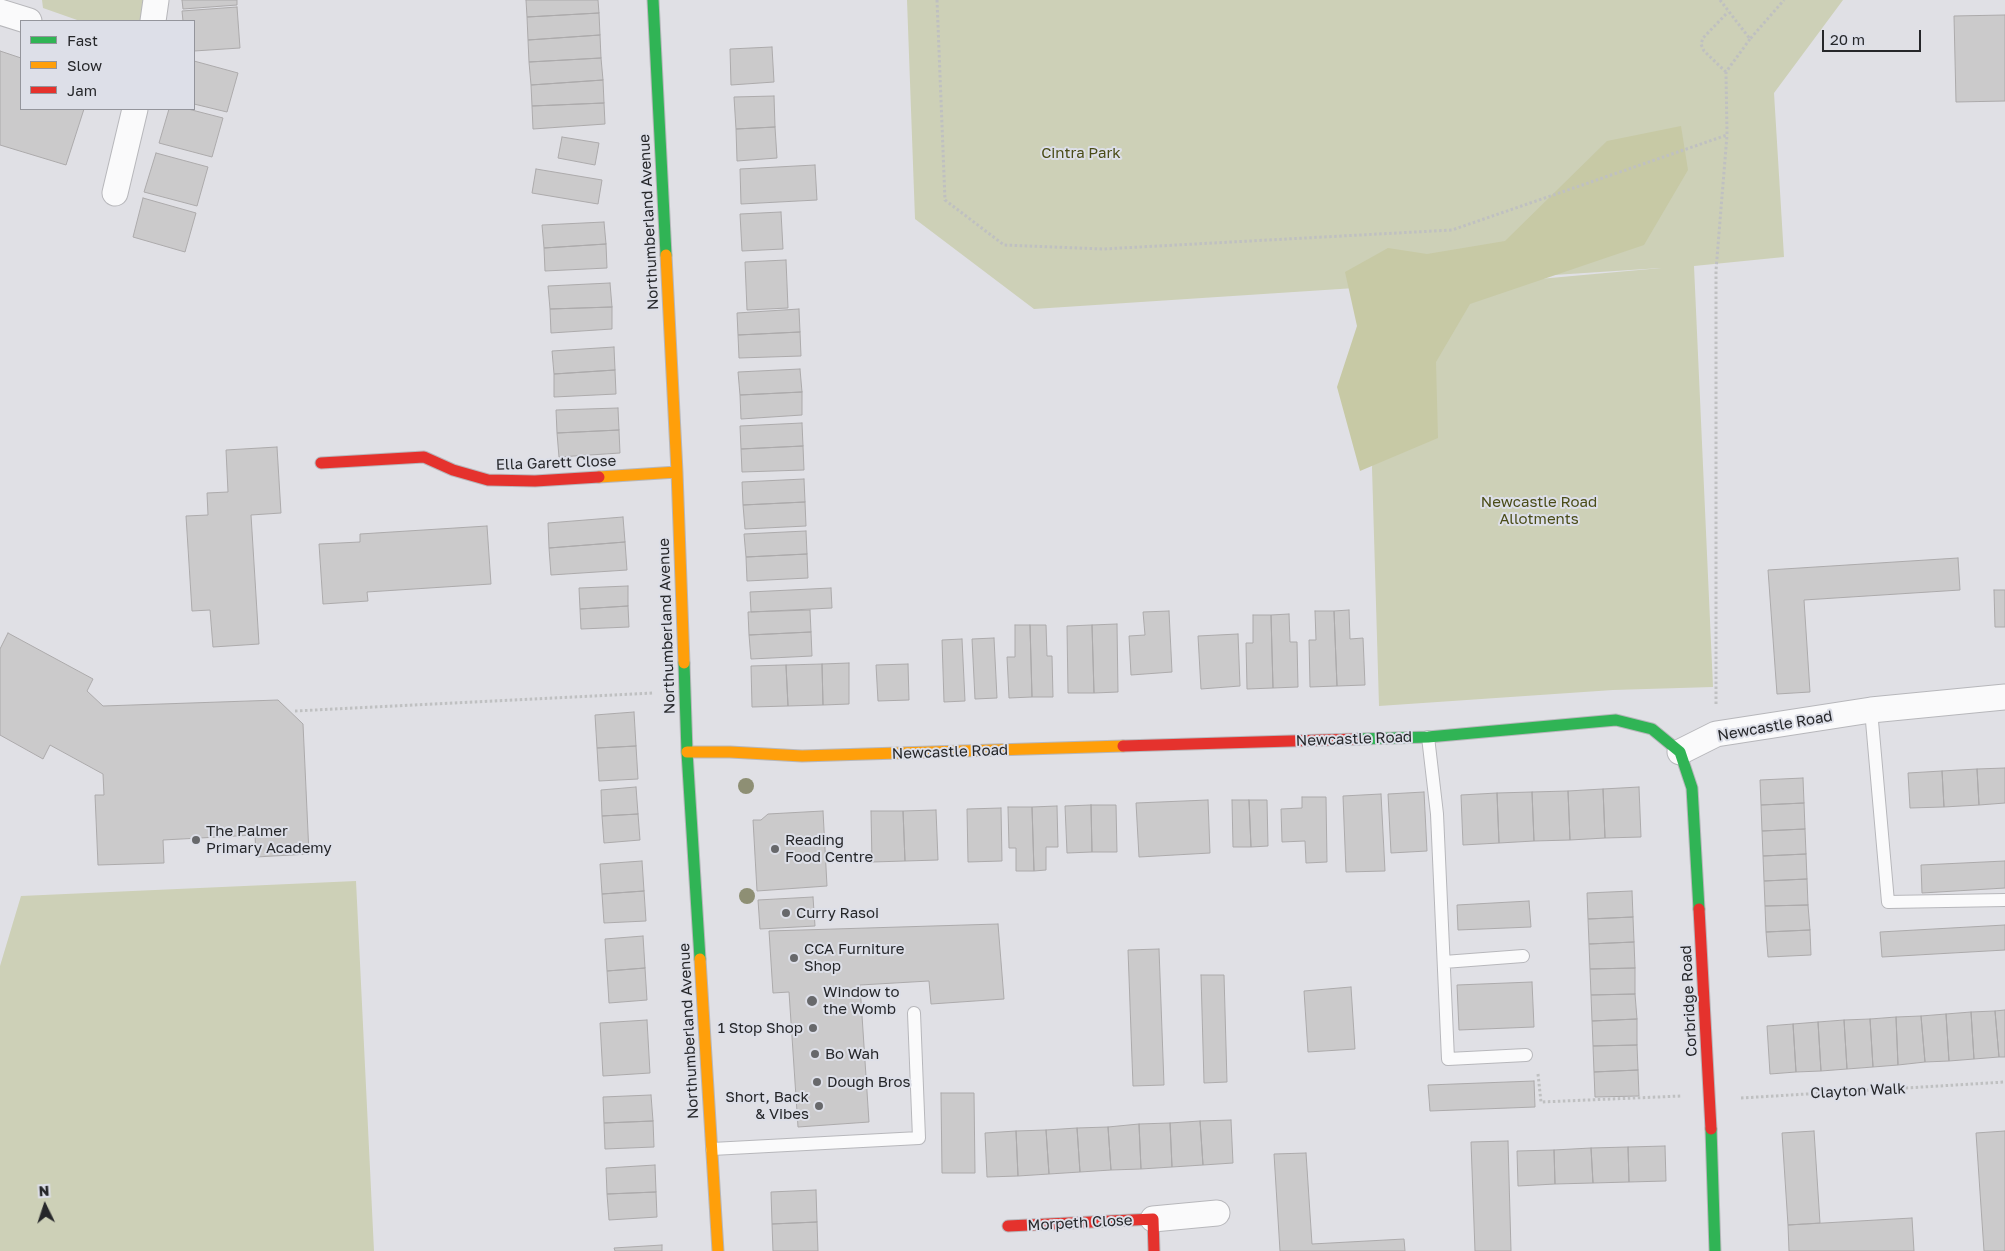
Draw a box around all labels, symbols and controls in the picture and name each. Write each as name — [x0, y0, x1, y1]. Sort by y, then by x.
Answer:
legend — [20, 20, 195, 110]
scale bar — [1825, 20, 1924, 52]
text: 20 m — [1830, 30, 1865, 48]
text: Fast — [67, 31, 98, 49]
text: Slow — [67, 56, 102, 74]
text: Jam — [67, 81, 97, 99]
street label: Northumberland Avenue — [635, 133, 663, 311]
park label: Cintra Park — [1041, 144, 1121, 162]
street label: Ella Garett Close — [495, 452, 617, 474]
park label: Newcastle Road Allotments — [1481, 493, 1597, 528]
street label: Northumberland Avenue — [655, 538, 679, 714]
street label: Newcastle Road — [1716, 707, 1834, 745]
street label: Newcastle Road — [1296, 728, 1412, 750]
street label: Newcastle Road — [892, 741, 1008, 763]
place label: The Palmer Primary Academy — [206, 822, 332, 857]
place label: Reading Food Centre — [785, 831, 873, 866]
marker: The Palmer Primary Academy — [190, 834, 202, 846]
marker: Reading Food Centre — [769, 843, 781, 855]
place label: Curry Rasoi — [796, 904, 879, 922]
marker: Curry Rasoi — [780, 907, 792, 919]
place label: CCA Furniture Shop — [804, 940, 904, 975]
street label: Northumberland Avenue — [675, 942, 703, 1120]
street label: Corbridge Road — [1677, 945, 1701, 1057]
marker: CCA Furniture Shop — [788, 952, 800, 964]
place label: Window to the Womb — [823, 983, 900, 1018]
marker: Window to the Womb — [805, 994, 819, 1008]
place label: 1 Stop Shop — [718, 1019, 803, 1037]
marker: 1 Stop Shop — [807, 1022, 819, 1034]
place label: Bo Wah — [825, 1045, 879, 1063]
marker: Bo Wah — [809, 1048, 821, 1060]
place label: Dough Bros — [827, 1073, 910, 1091]
marker: Dough Bros — [811, 1076, 823, 1088]
street label: Clayton Walk — [1810, 1080, 1906, 1102]
place label: Short, Back & Vibes — [725, 1088, 809, 1123]
marker: Short, Back & Vibes — [813, 1100, 825, 1112]
north arrow — [20, 1181, 70, 1231]
text: N — [38, 1182, 50, 1199]
street label: Morpeth Close — [1027, 1211, 1133, 1235]

